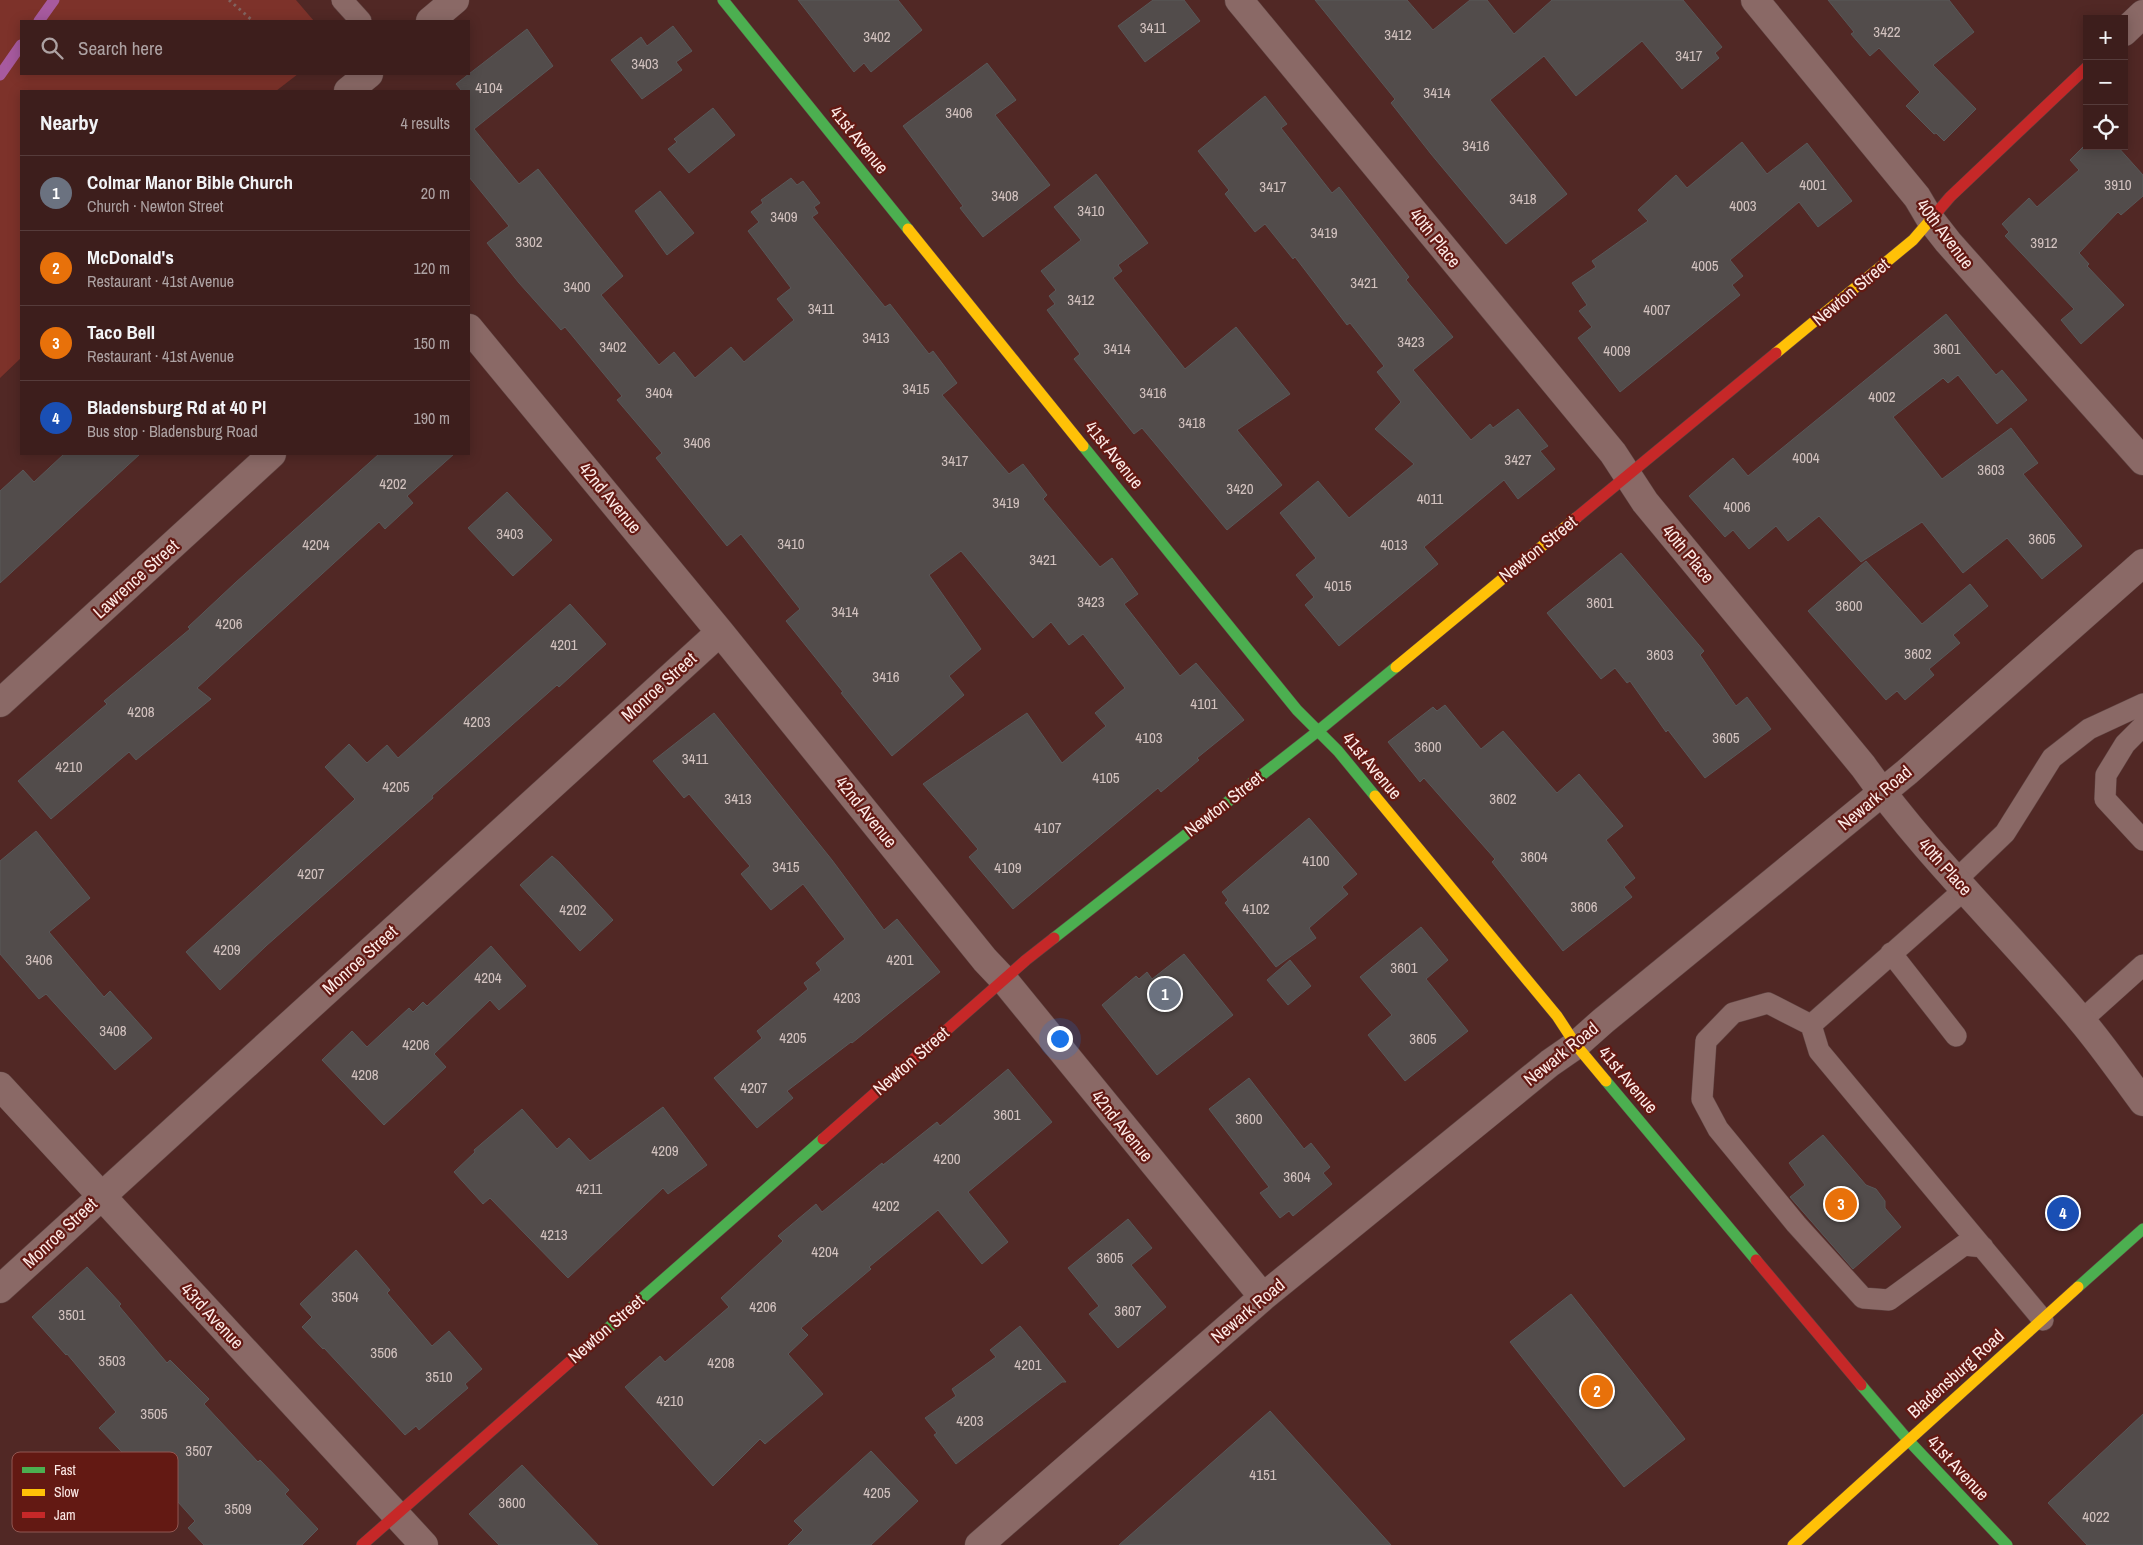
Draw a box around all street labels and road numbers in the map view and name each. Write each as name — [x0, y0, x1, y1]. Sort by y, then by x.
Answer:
street label: 41st Avenue — [824, 100, 895, 179]
street label: 40th Avenue — [1911, 194, 1980, 274]
street label: 40th Place — [1404, 203, 1467, 273]
street label: Newton Street — [1807, 252, 1895, 331]
street label: 41st Avenue — [1079, 415, 1150, 494]
street label: 42nd Avenue — [573, 457, 648, 539]
street label: Newton Street — [1493, 509, 1582, 588]
street label: 40th Place — [1656, 519, 1720, 588]
street label: Lawrence Street — [87, 533, 184, 624]
street label: Monroe Street — [616, 646, 702, 727]
street label: 41st Avenue — [1337, 727, 1408, 805]
street label: Newark Road — [1832, 759, 1917, 836]
street label: Newton Street — [1179, 765, 1268, 842]
street label: 42nd Avenue — [830, 770, 903, 853]
street label: 40th Place — [1913, 832, 1978, 901]
street label: Monroe Street — [317, 919, 403, 1000]
street label: Newark Road — [1518, 1016, 1603, 1091]
street label: Newton Street — [867, 1021, 954, 1101]
street label: 41st Avenue — [1593, 1041, 1664, 1119]
street label: 42nd Avenue — [1086, 1084, 1159, 1167]
street label: Monroe Street — [17, 1192, 102, 1274]
street label: Newark Road — [1205, 1272, 1290, 1349]
street label: 43rd Avenue — [175, 1277, 250, 1354]
street label: Newton Street — [562, 1289, 649, 1369]
street label: Bladensburg Road — [1902, 1323, 2009, 1424]
street label: 41st Avenue — [1922, 1430, 1995, 1506]

